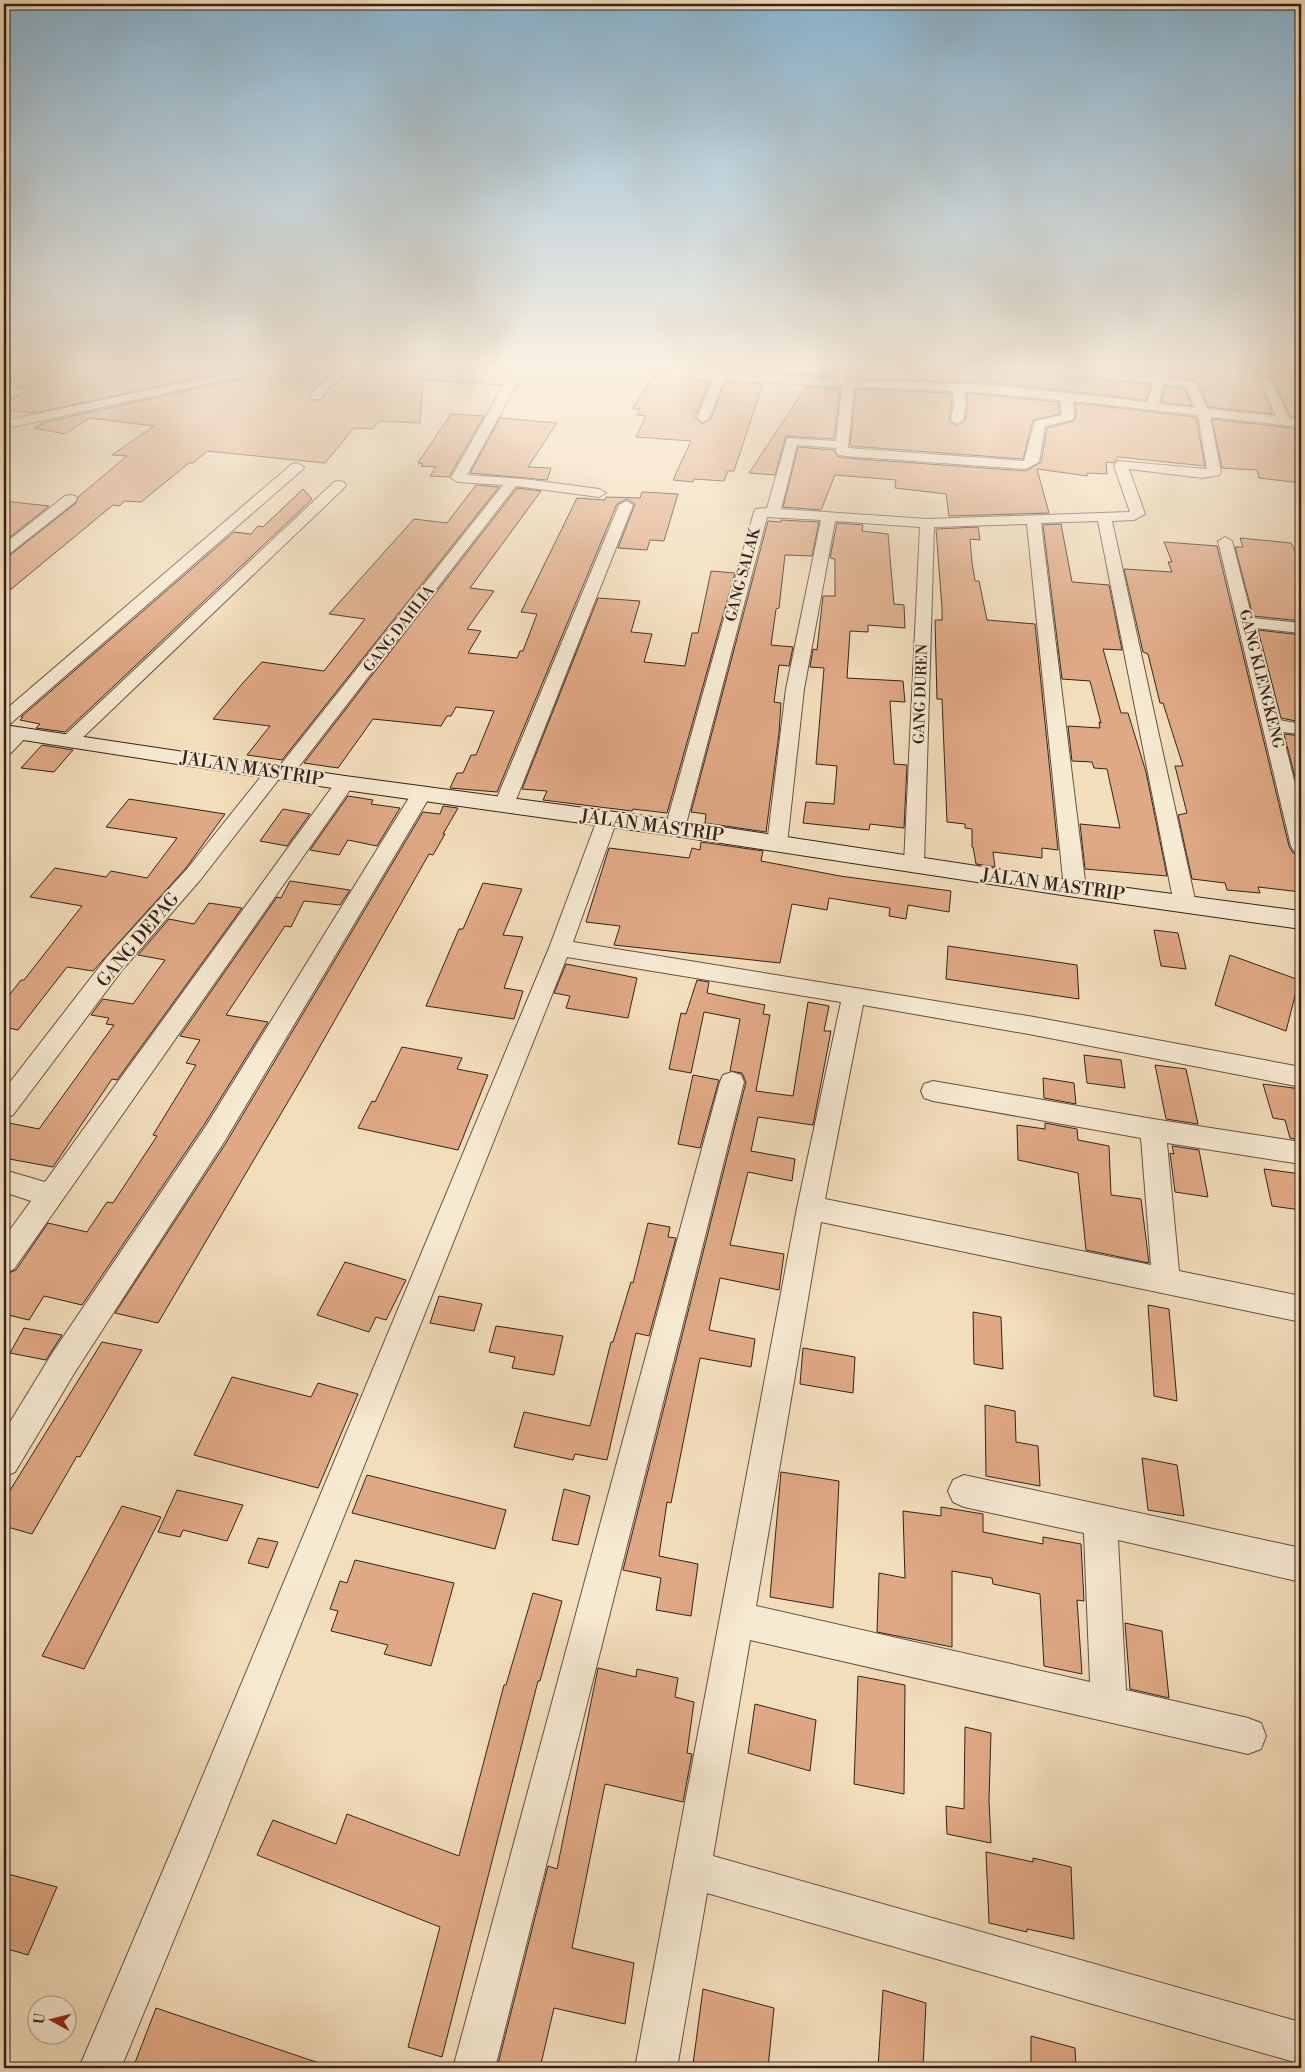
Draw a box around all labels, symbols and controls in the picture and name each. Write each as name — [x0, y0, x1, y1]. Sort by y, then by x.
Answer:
street label: GANG SALAK — [721, 525, 765, 624]
street label: GANG DAHLIA — [359, 581, 439, 676]
street label: GANG KLENGKENG — [1235, 608, 1287, 750]
street label: GANG DUREN — [910, 644, 932, 744]
street label: JALAN MASTRIP — [178, 746, 325, 792]
street label: JALAN MASTRIP — [578, 804, 725, 847]
street label: JALAN MASTRIP — [979, 863, 1126, 906]
street label: GANG DEPAG — [92, 887, 185, 992]
north arrow — [28, 1994, 78, 2044]
text: U — [30, 2012, 50, 2025]

